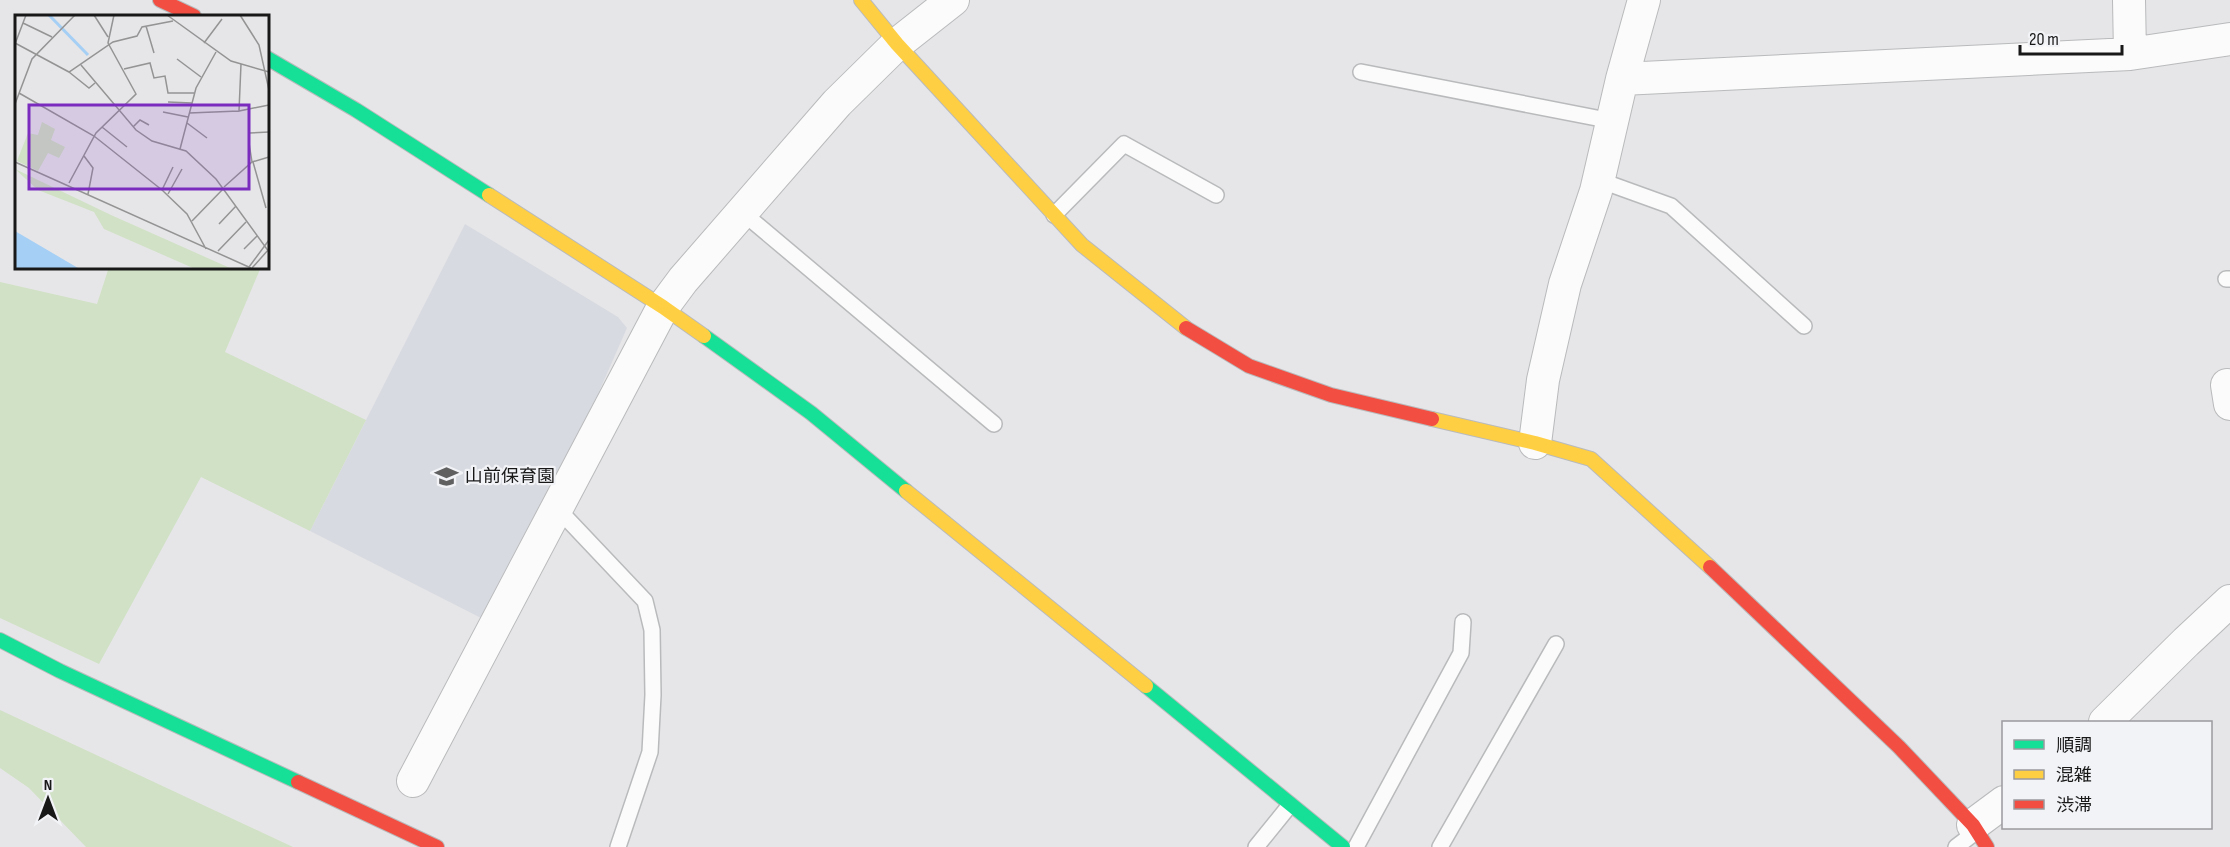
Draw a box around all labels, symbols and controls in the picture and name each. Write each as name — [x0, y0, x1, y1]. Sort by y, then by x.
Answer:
inset map — [15, 15, 268, 268]
scale bar — [2020, 18, 2122, 56]
text: 20 m — [2029, 29, 2059, 50]
school or university icon: 山前保育園 — [434, 463, 460, 489]
place label: 山前保育園 — [465, 466, 555, 487]
legend — [2002, 721, 2212, 829]
text: 順調 — [2056, 735, 2092, 756]
text: 混雑 — [2056, 765, 2092, 786]
north arrow — [18, 769, 78, 829]
text: N — [44, 776, 52, 795]
text: 渋滞 — [2056, 795, 2092, 816]

